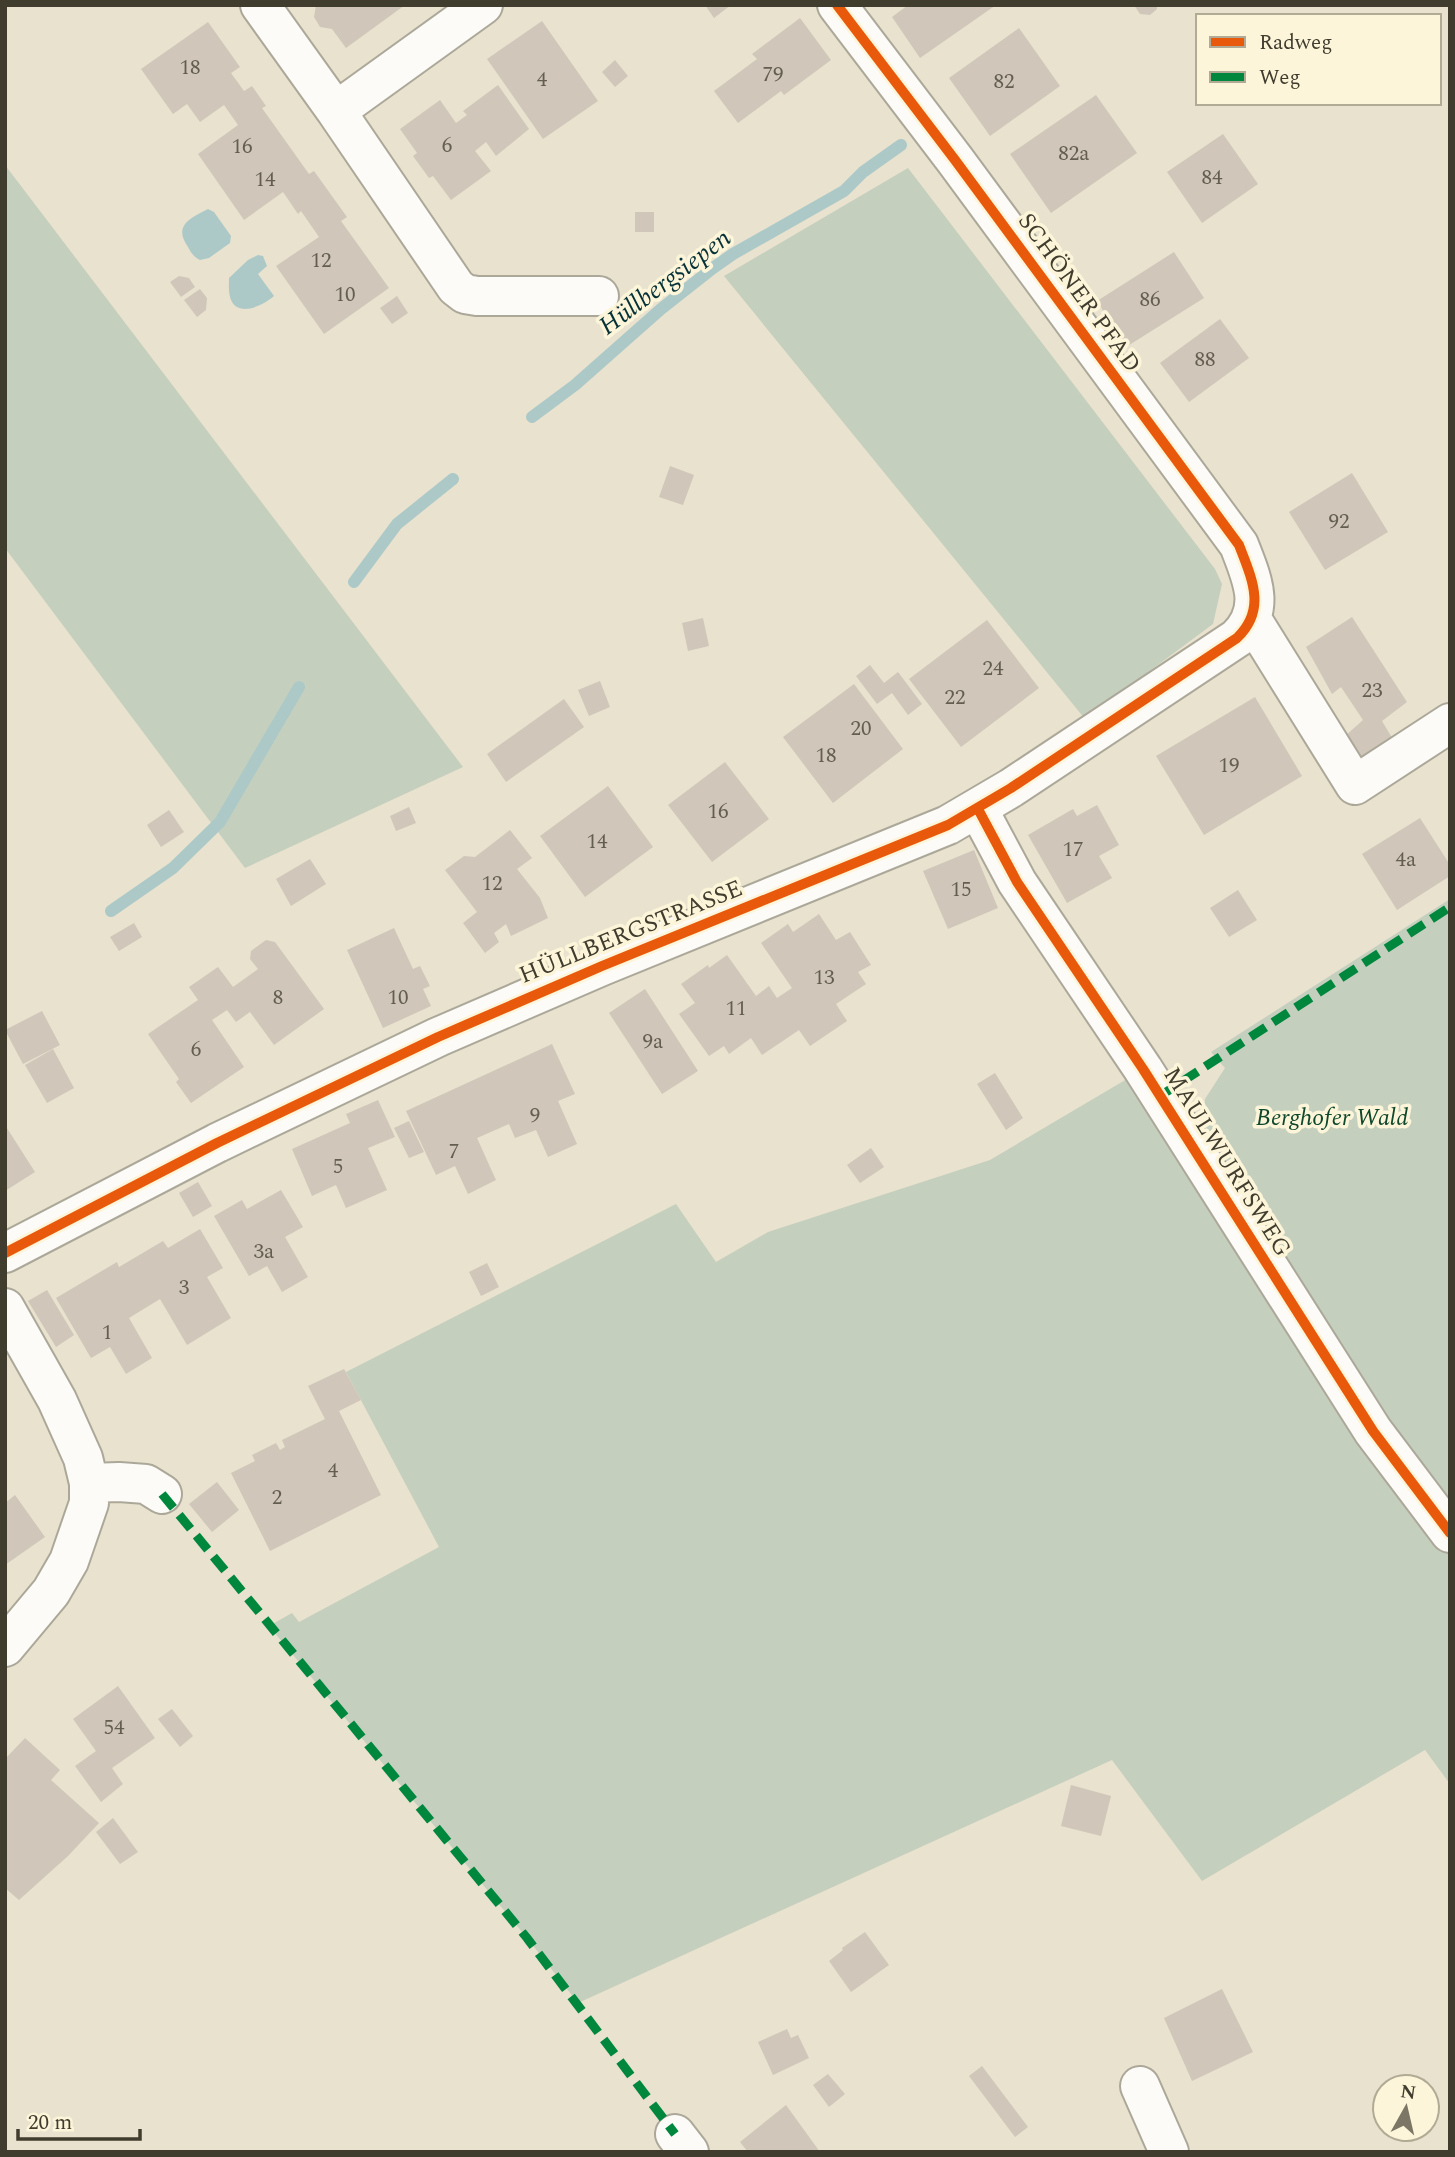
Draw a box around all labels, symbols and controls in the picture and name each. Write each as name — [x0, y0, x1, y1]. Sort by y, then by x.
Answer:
legend — [1196, 14, 1441, 105]
text: Radweg — [1259, 27, 1333, 59]
house number: 18 — [180, 52, 201, 84]
house number: 79 — [763, 59, 784, 91]
text: Weg — [1259, 62, 1301, 94]
house number: 4 — [537, 64, 548, 96]
house number: 82 — [994, 66, 1015, 98]
house number: 6 — [442, 130, 452, 162]
house number: 16 — [232, 131, 253, 163]
house number: 82a — [1058, 138, 1090, 170]
house number: 84 — [1202, 162, 1223, 194]
house number: 14 — [255, 164, 276, 196]
street label: SCHÖNER PFAD — [1009, 206, 1149, 380]
water label: Hüllbergsiepen — [590, 219, 740, 345]
house number: 12 — [311, 245, 332, 277]
house number: 10 — [335, 279, 356, 311]
house number: 86 — [1140, 284, 1161, 316]
house number: 88 — [1195, 344, 1216, 376]
house number: 92 — [1329, 506, 1350, 538]
house number: 24 — [983, 653, 1004, 685]
house number: 23 — [1362, 675, 1383, 707]
house number: 22 — [945, 682, 966, 714]
house number: 20 — [851, 713, 872, 745]
house number: 18 — [816, 740, 837, 772]
house number: 19 — [1219, 750, 1240, 782]
house number: 16 — [708, 796, 729, 828]
house number: 14 — [587, 826, 608, 858]
house number: 17 — [1063, 834, 1084, 866]
house number: 4a — [1396, 844, 1417, 876]
house number: 12 — [482, 868, 503, 900]
street label: HÜLLBERGSTRASSE — [514, 871, 748, 993]
house number: 15 — [951, 874, 972, 906]
house number: 13 — [814, 962, 835, 994]
house number: 8 — [273, 982, 283, 1014]
house number: 10 — [388, 982, 409, 1014]
house number: 11 — [726, 993, 747, 1025]
house number: 9a — [643, 1026, 664, 1058]
house number: 6 — [191, 1034, 201, 1066]
street label: MAULWURFSWEG — [1154, 1060, 1300, 1264]
house number: 9 — [530, 1100, 540, 1132]
park label: Berghofer Wald — [1256, 1100, 1408, 1136]
house number: 7 — [449, 1136, 459, 1168]
house number: 5 — [333, 1151, 343, 1183]
house number: 3a — [254, 1236, 275, 1268]
house number: 3 — [179, 1272, 190, 1304]
house number: 1 — [102, 1317, 112, 1349]
house number: 4 — [328, 1455, 339, 1487]
house number: 2 — [272, 1482, 282, 1514]
house number: 54 — [104, 1712, 125, 1744]
north arrow — [1371, 2073, 1441, 2143]
text: N — [1398, 2077, 1418, 2108]
scale bar — [18, 2098, 140, 2142]
text: 20 m — [28, 2107, 72, 2139]

